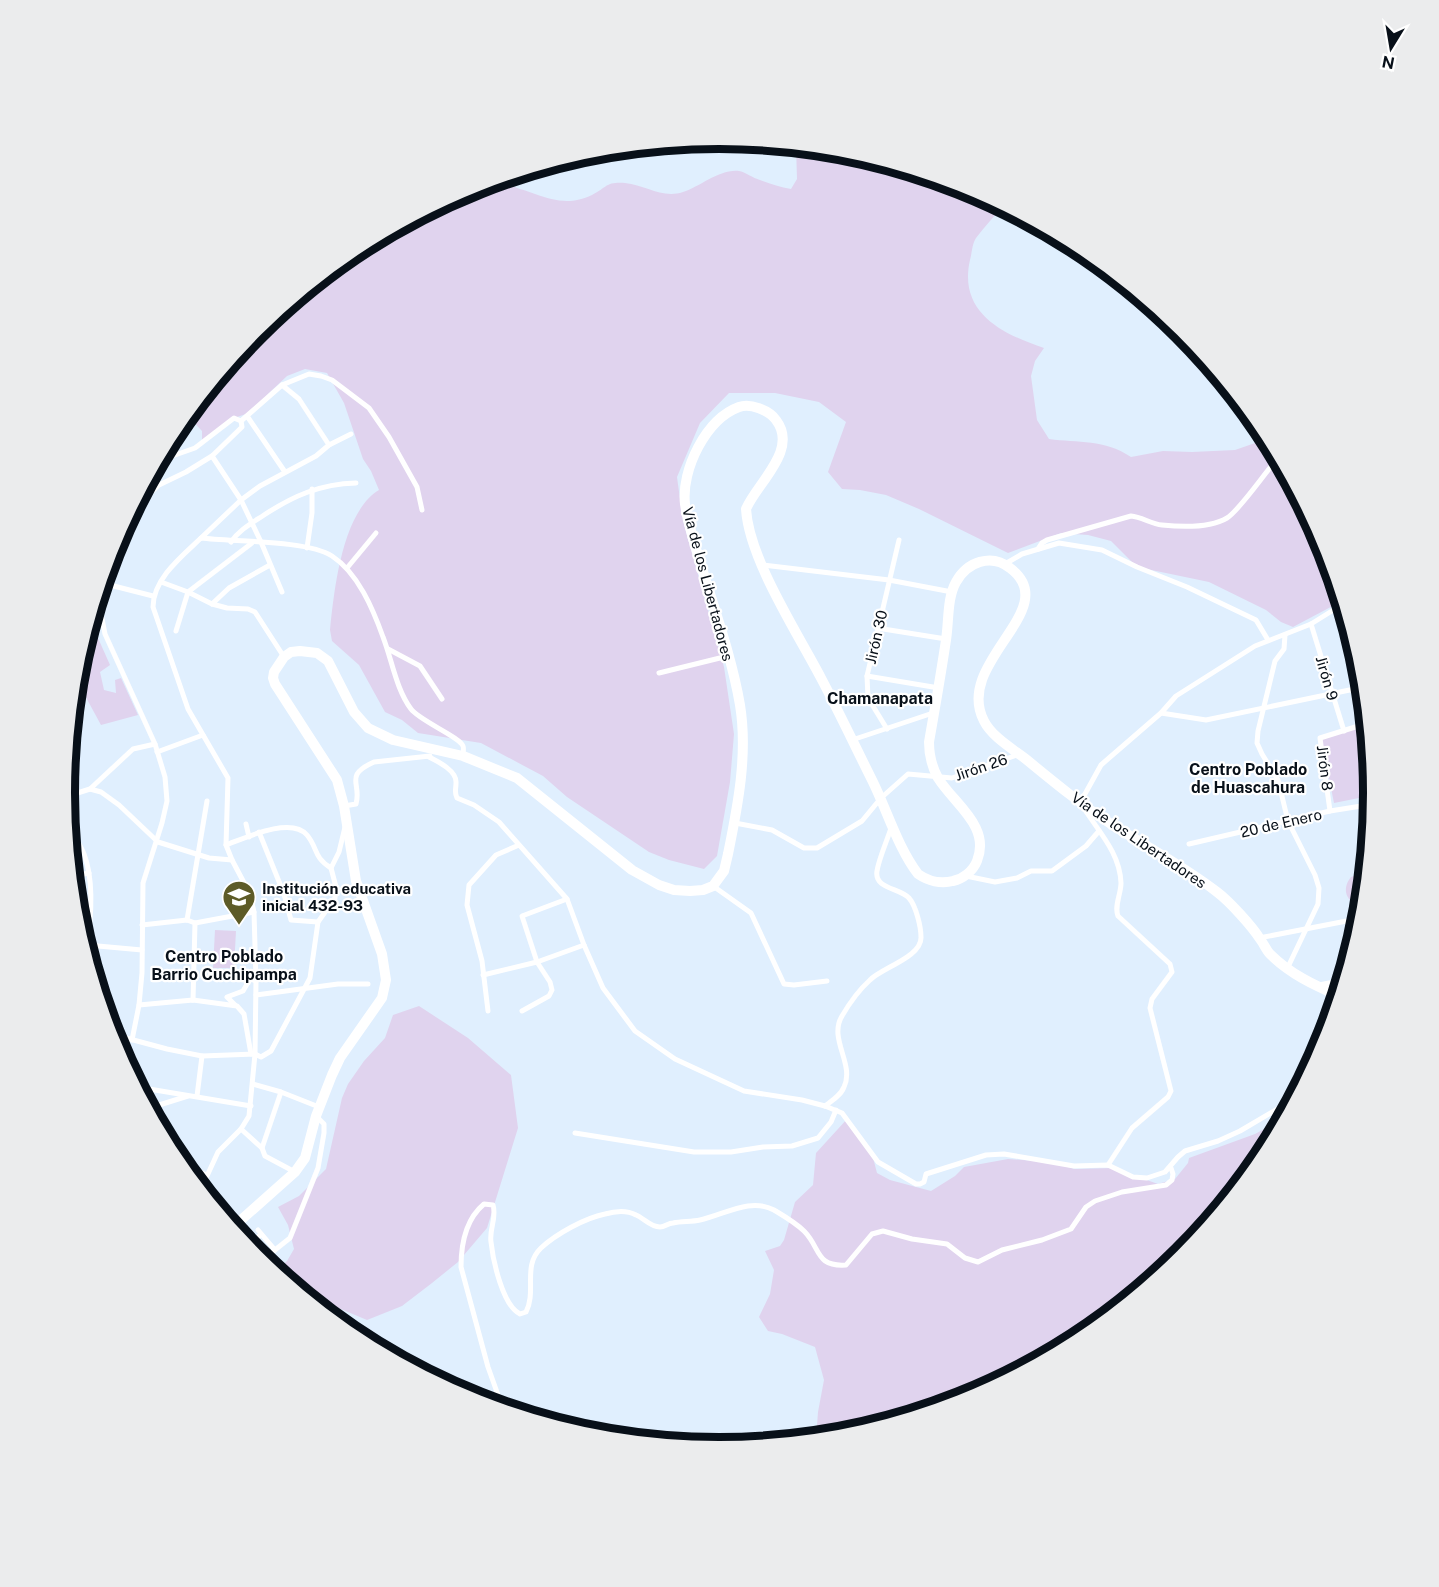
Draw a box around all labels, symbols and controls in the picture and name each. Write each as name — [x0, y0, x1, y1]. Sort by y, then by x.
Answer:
north arrow — [1361, 18, 1421, 78]
text: N — [1380, 52, 1396, 73]
street label: Vía de los Libertadores — [679, 505, 737, 663]
street label: Jirón 30 — [862, 608, 890, 666]
street label: Jirón 9 — [1313, 654, 1341, 702]
district label: Chamanapata — [827, 689, 933, 708]
street label: Jirón 8 — [1314, 744, 1336, 792]
street label: Jirón 26 — [952, 750, 1010, 784]
district label: Centro Poblado de Huascahura — [1189, 760, 1307, 797]
street label: Vía de los Libertadores — [1068, 788, 1210, 892]
street label: 20 de Enero — [1239, 805, 1323, 841]
school or university icon: Institución educativa inicial 432-93 — [221, 879, 257, 926]
place label: Institución educativa inicial 432-93 — [262, 880, 411, 914]
district label: Centro Poblado Barrio Cuchipampa — [151, 947, 297, 984]

